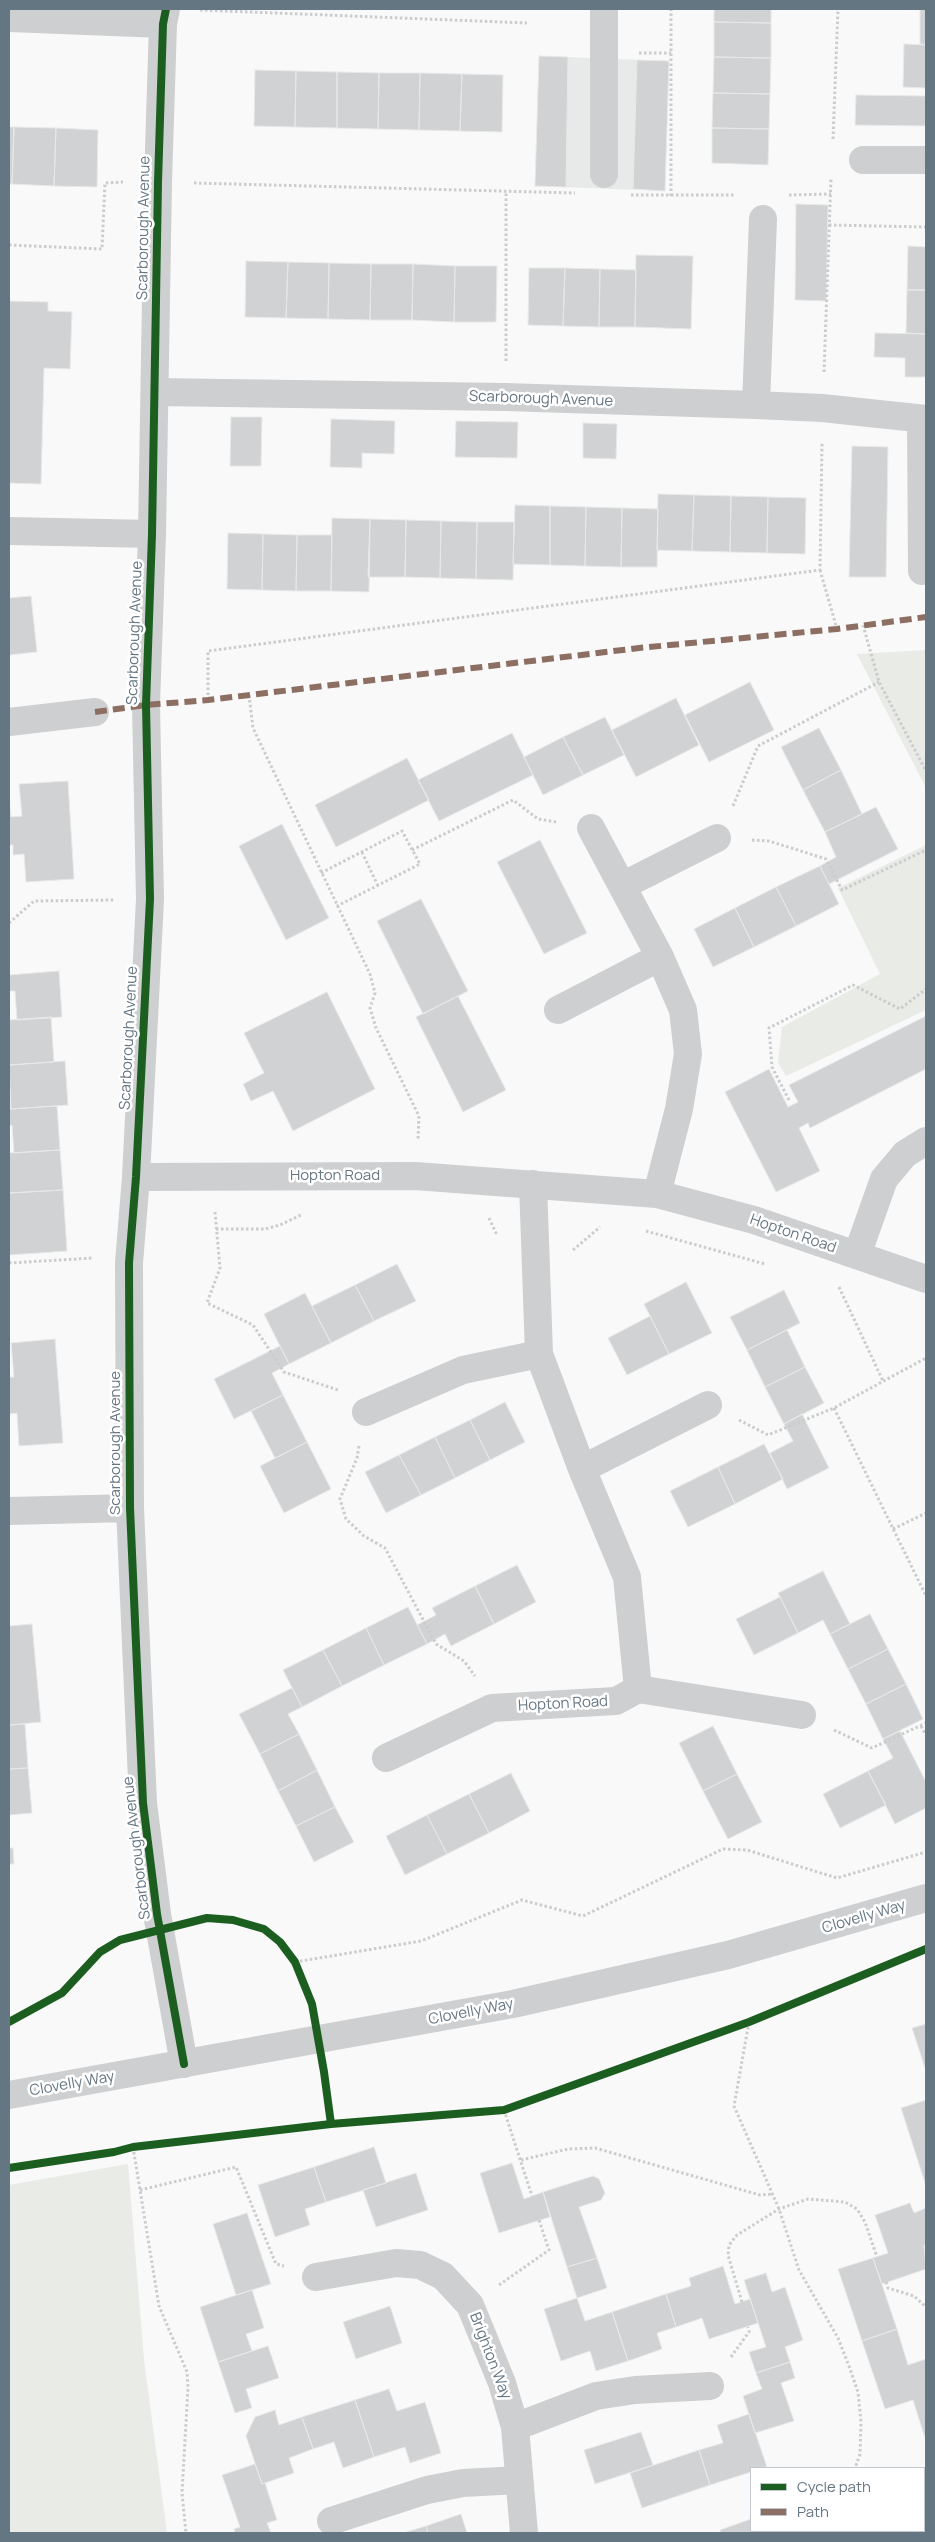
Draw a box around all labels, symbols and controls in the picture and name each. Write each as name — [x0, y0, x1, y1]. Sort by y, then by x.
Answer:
street label: Scarborough Avenue — [134, 156, 154, 300]
street label: Scarborough Avenue — [469, 387, 613, 411]
street label: Scarborough Avenue — [123, 561, 147, 705]
street label: Scarborough Avenue — [116, 966, 142, 1110]
street label: Hopton Road — [290, 1167, 380, 1185]
street label: Hopton Road — [747, 1211, 839, 1257]
street label: Scarborough Avenue — [107, 1371, 125, 1515]
street label: Hopton Road — [518, 1693, 608, 1715]
street label: Scarborough Avenue — [119, 1775, 155, 1921]
street label: Clovelly Way — [820, 1897, 908, 1937]
street label: Clovelly Way — [427, 1995, 515, 2029]
street label: Clovelly Way — [28, 2068, 116, 2100]
street label: Brighton Way — [465, 2310, 515, 2402]
legend — [750, 2467, 925, 2532]
text: Cycle path — [797, 2476, 871, 2497]
text: Path — [797, 2501, 829, 2522]

